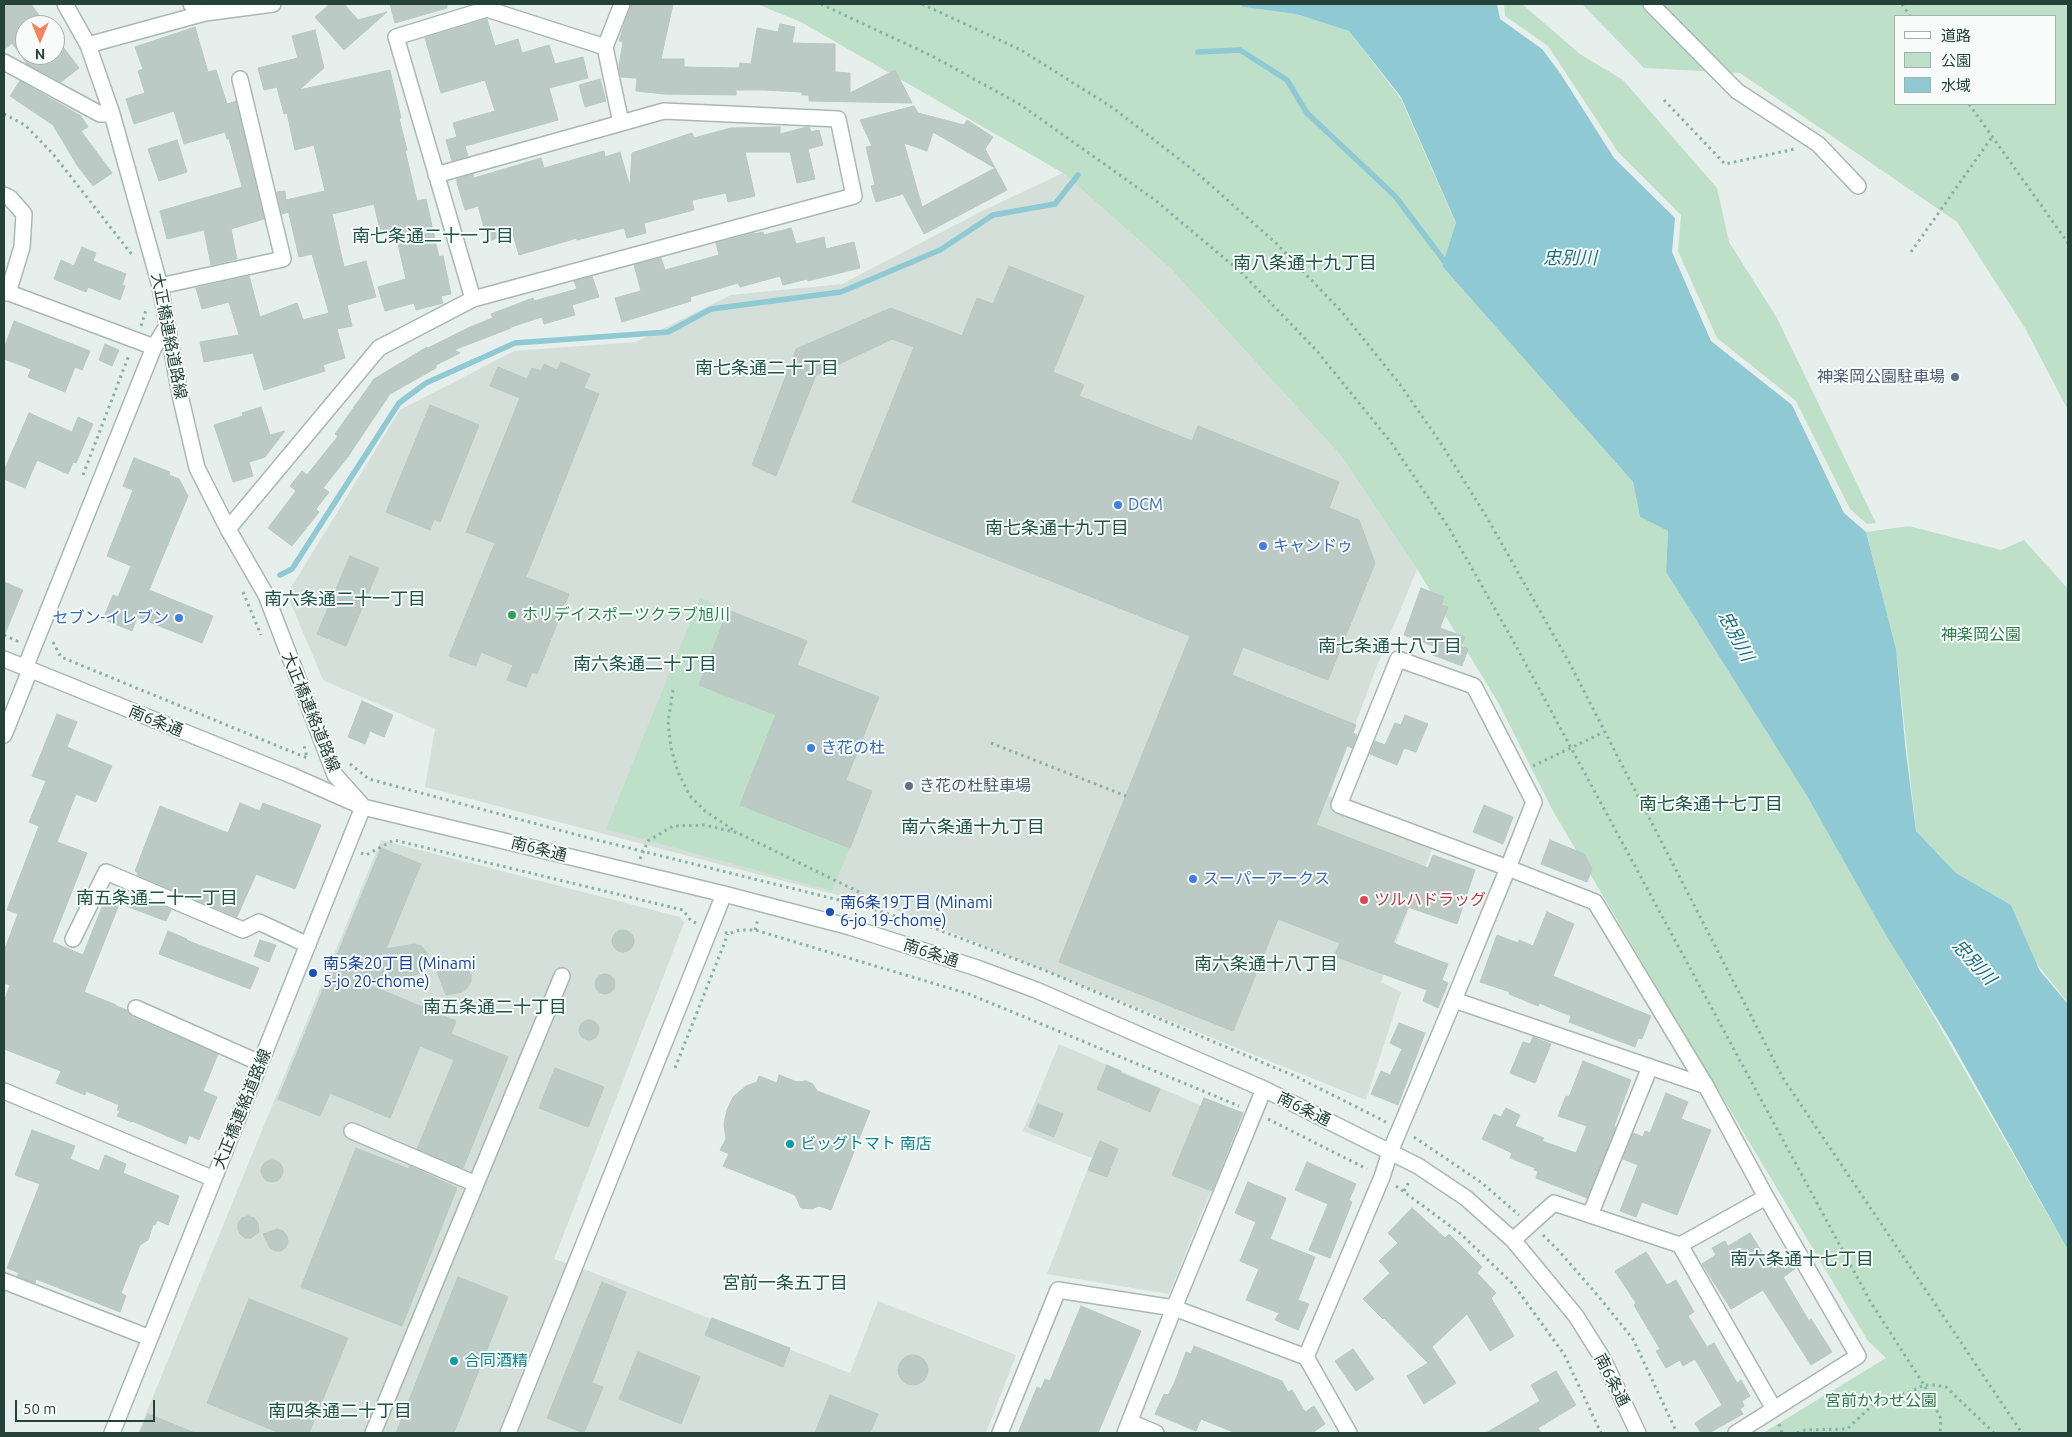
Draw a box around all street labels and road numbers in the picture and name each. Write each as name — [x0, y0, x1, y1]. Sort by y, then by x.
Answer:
street label: 大正橋連絡道路線 — [147, 271, 191, 401]
street label: 大正橋連絡道路線 — [278, 649, 344, 775]
street label: 南6条通 — [126, 701, 186, 741]
street label: 南6条通 — [509, 833, 569, 865]
street label: 南6条通 — [901, 935, 961, 971]
street label: 大正橋連絡道路線 — [209, 1046, 275, 1172]
street label: 南6条通 — [1274, 1088, 1334, 1130]
street label: 南6条通 — [1591, 1350, 1633, 1410]

